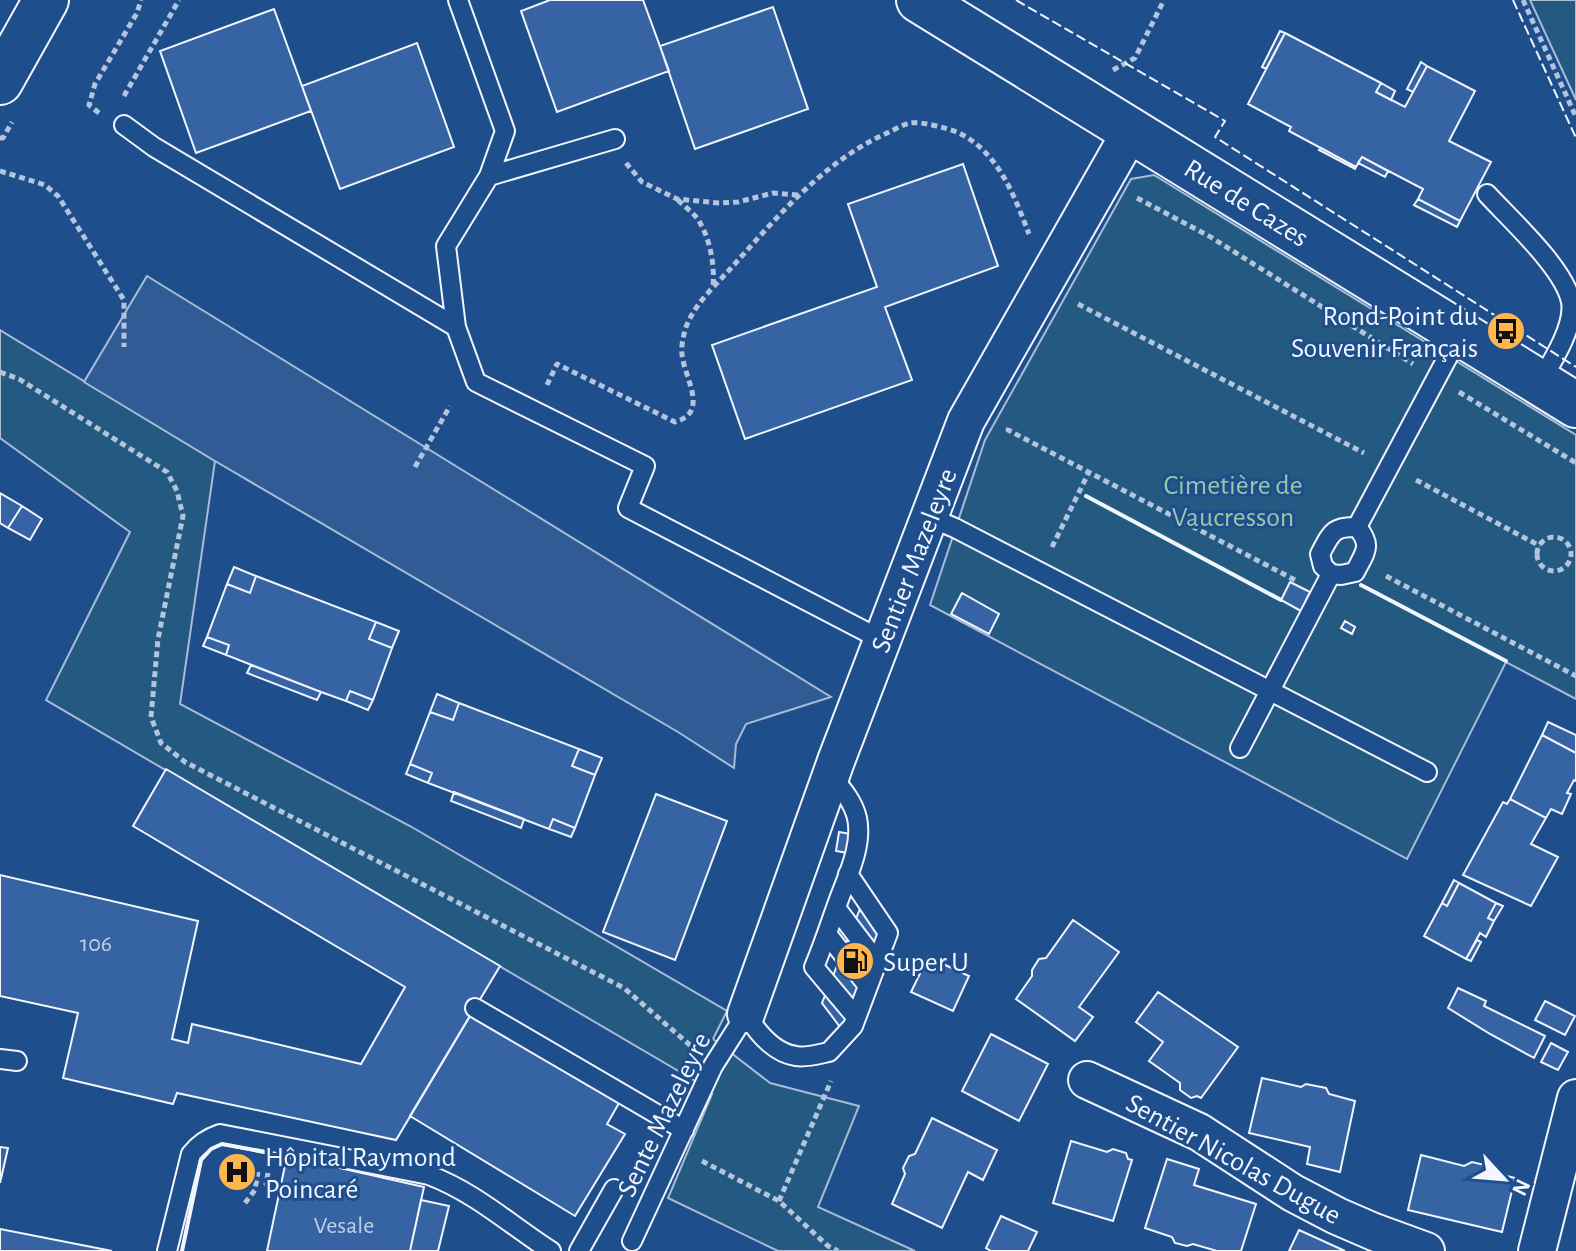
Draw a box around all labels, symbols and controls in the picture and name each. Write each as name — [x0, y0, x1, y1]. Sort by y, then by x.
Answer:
street label: Rue de Cazes — [1179, 155, 1313, 253]
place label: Rond-Point du Souvenir Français — [1291, 303, 1478, 363]
bus stop icon: Rond-Point du Souvenir Français — [1485, 310, 1527, 352]
street label: Sentier Mazeleyre — [867, 465, 963, 657]
park label: Cimetière de Vaucresson — [1163, 472, 1303, 532]
house number: 106 — [80, 932, 112, 956]
fuel station icon: Super U — [834, 940, 876, 982]
place label: Super U — [883, 949, 969, 977]
street label: Sente Mazeleyre — [613, 1028, 717, 1201]
street label: Sentier Nicolas Dugue — [1121, 1089, 1345, 1230]
north arrow — [1464, 1139, 1544, 1219]
place label: Hôpital Raymond Poincaré — [265, 1144, 456, 1204]
hospital icon: Hôpital Raymond Poincaré — [216, 1151, 258, 1193]
text: N — [1508, 1176, 1534, 1199]
house number: Vesale — [314, 1214, 374, 1238]

